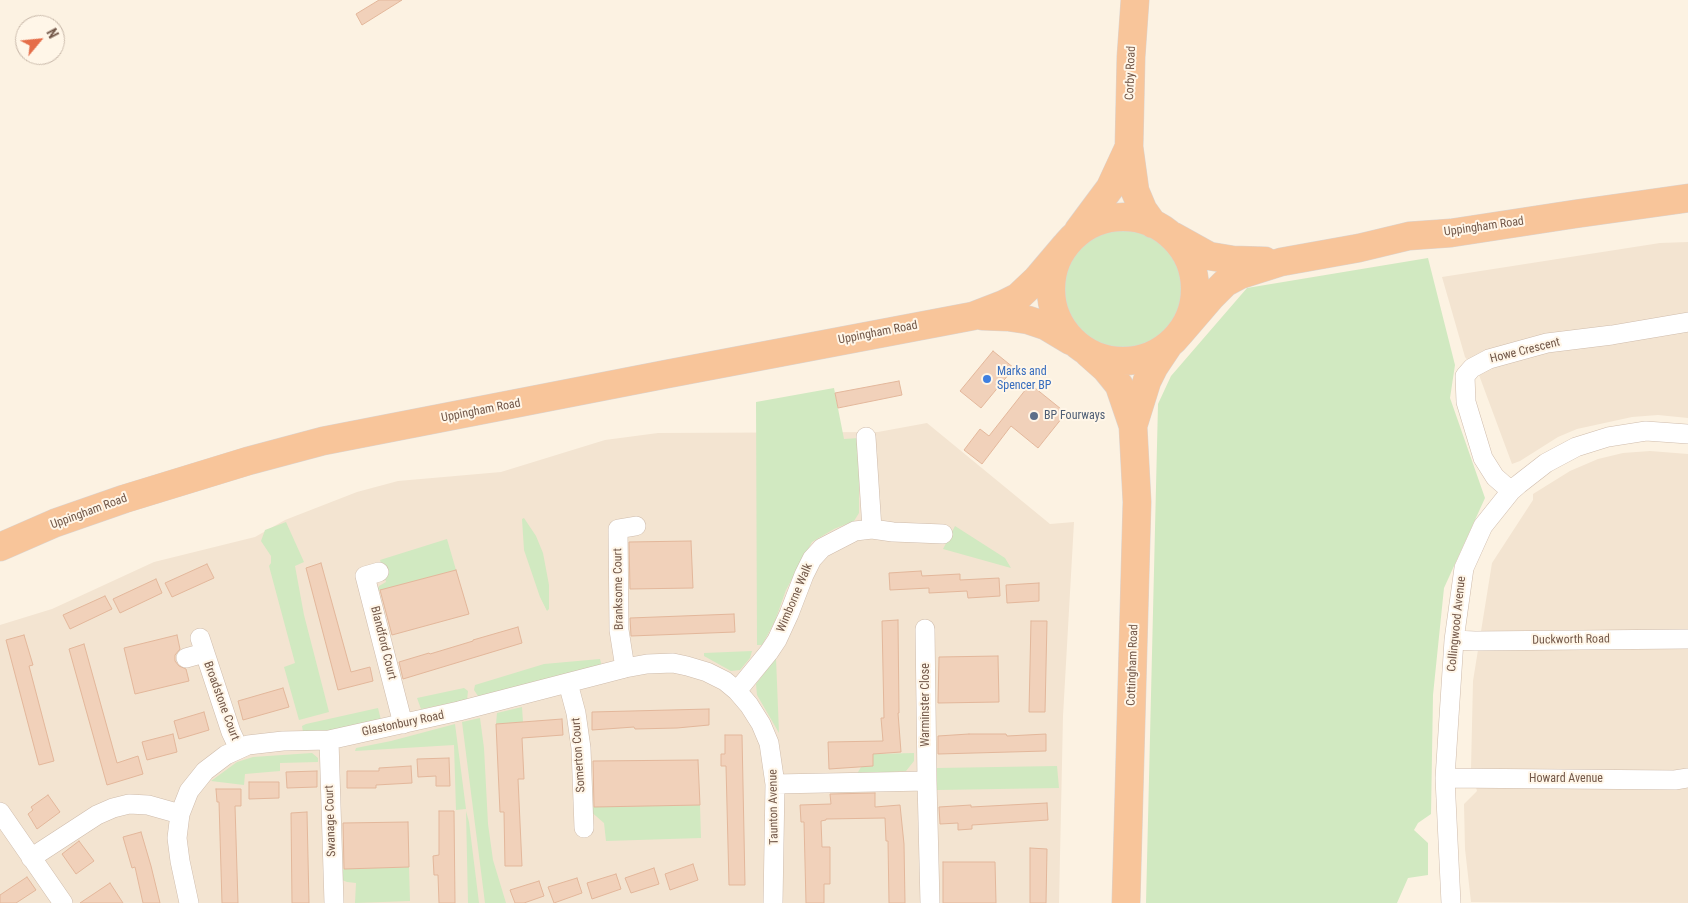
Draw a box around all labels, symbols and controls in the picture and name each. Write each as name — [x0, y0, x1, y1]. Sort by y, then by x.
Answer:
north arrow — [15, 15, 65, 65]
text: N — [43, 26, 61, 41]
street label: Corby Road — [1123, 46, 1139, 100]
street label: Uppingham Road — [1443, 214, 1525, 240]
street label: Uppingham Road — [837, 318, 919, 348]
street label: Howe Crescent — [1489, 335, 1561, 367]
place label: Marks and Spencer BP — [997, 365, 1051, 393]
marker: Marks and Spencer BP — [981, 373, 993, 385]
street label: Uppingham Road — [440, 396, 522, 426]
place label: BP Fourways — [1044, 409, 1105, 423]
marker: BP Fourways — [1028, 410, 1040, 422]
street label: Uppingham Road — [49, 491, 129, 533]
street label: Branksome Court — [611, 548, 627, 630]
street label: Wimborne Walk — [774, 561, 816, 635]
street label: Collingwood Avenue — [1445, 576, 1469, 672]
street label: Blandford Court — [367, 605, 399, 681]
street label: Cottingham Road — [1124, 624, 1142, 706]
street label: Duckworth Road — [1532, 632, 1610, 648]
street label: Broadstone Court — [200, 660, 242, 742]
street label: Warminster Close — [919, 663, 933, 747]
street label: Glastonbury Road — [361, 708, 445, 740]
street label: Somerton Court — [569, 717, 589, 793]
street label: Taunton Avenue — [766, 769, 782, 845]
street label: Howard Avenue — [1529, 772, 1603, 786]
street label: Swanage Court — [323, 785, 339, 857]

